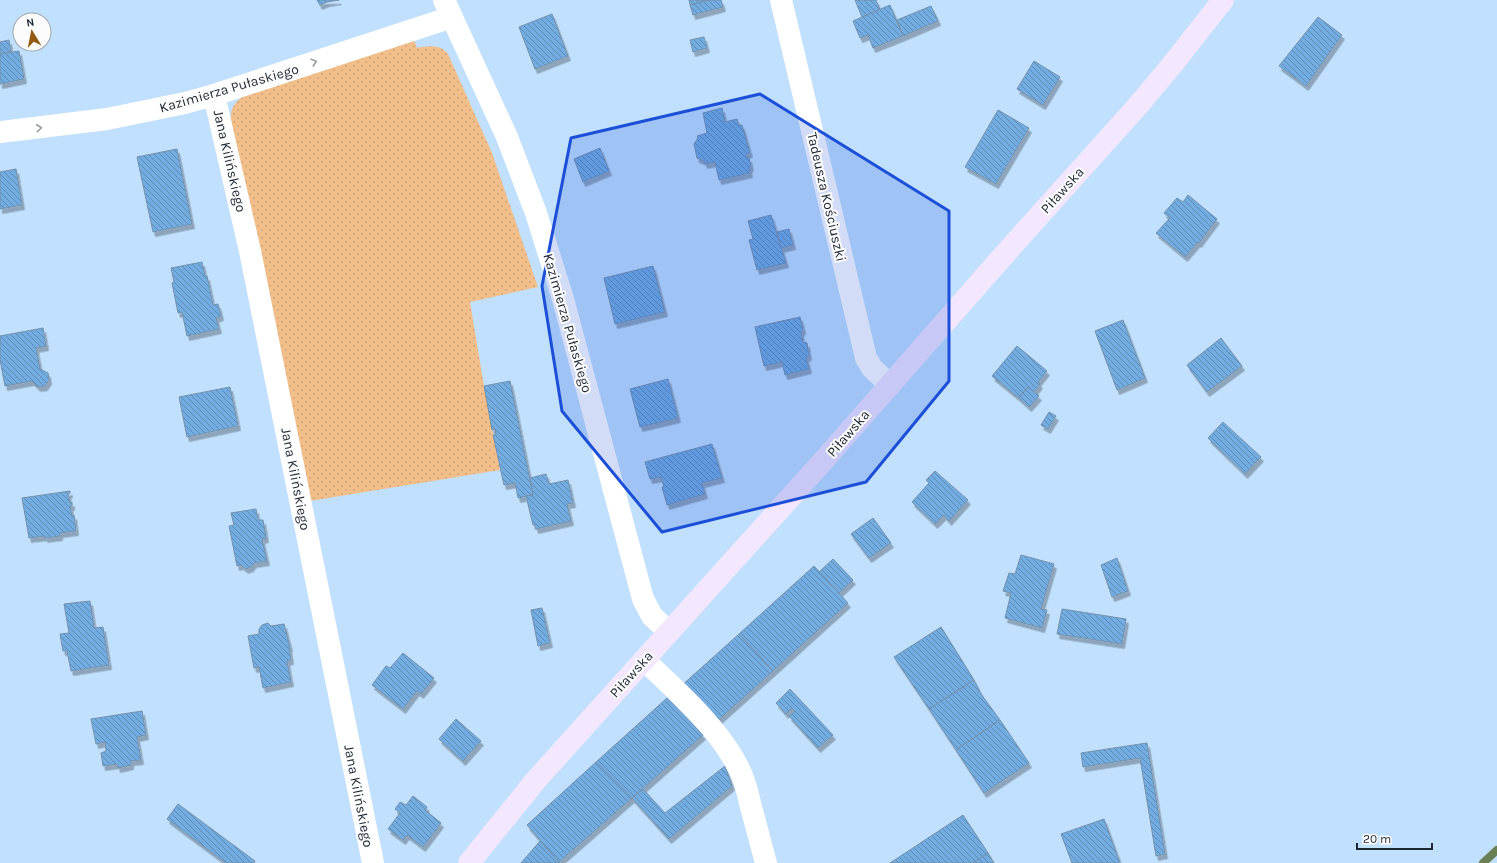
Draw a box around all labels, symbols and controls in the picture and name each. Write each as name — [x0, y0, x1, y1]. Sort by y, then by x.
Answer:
north arrow — [12, 12, 52, 52]
text: N — [25, 16, 35, 30]
one-way arrow — [311, 58, 318, 67]
street label: Kazimierza Pułaskiego — [157, 60, 301, 117]
street label: Jana Kilińskiego — [210, 108, 250, 214]
one-way arrow — [36, 123, 42, 132]
street label: Tadeusza Kościuszki — [803, 131, 850, 263]
street label: Piławska — [1037, 164, 1088, 217]
street label: Kazimierza Pułaskiego — [539, 251, 596, 395]
street label: Piławska — [823, 406, 873, 460]
street label: Jana Kilińskiego — [277, 426, 314, 532]
street label: Piławska — [606, 648, 657, 701]
street label: Jana Kilińskiego — [340, 743, 377, 849]
scale bar — [1357, 825, 1432, 851]
text: 20 m — [1363, 832, 1391, 846]

